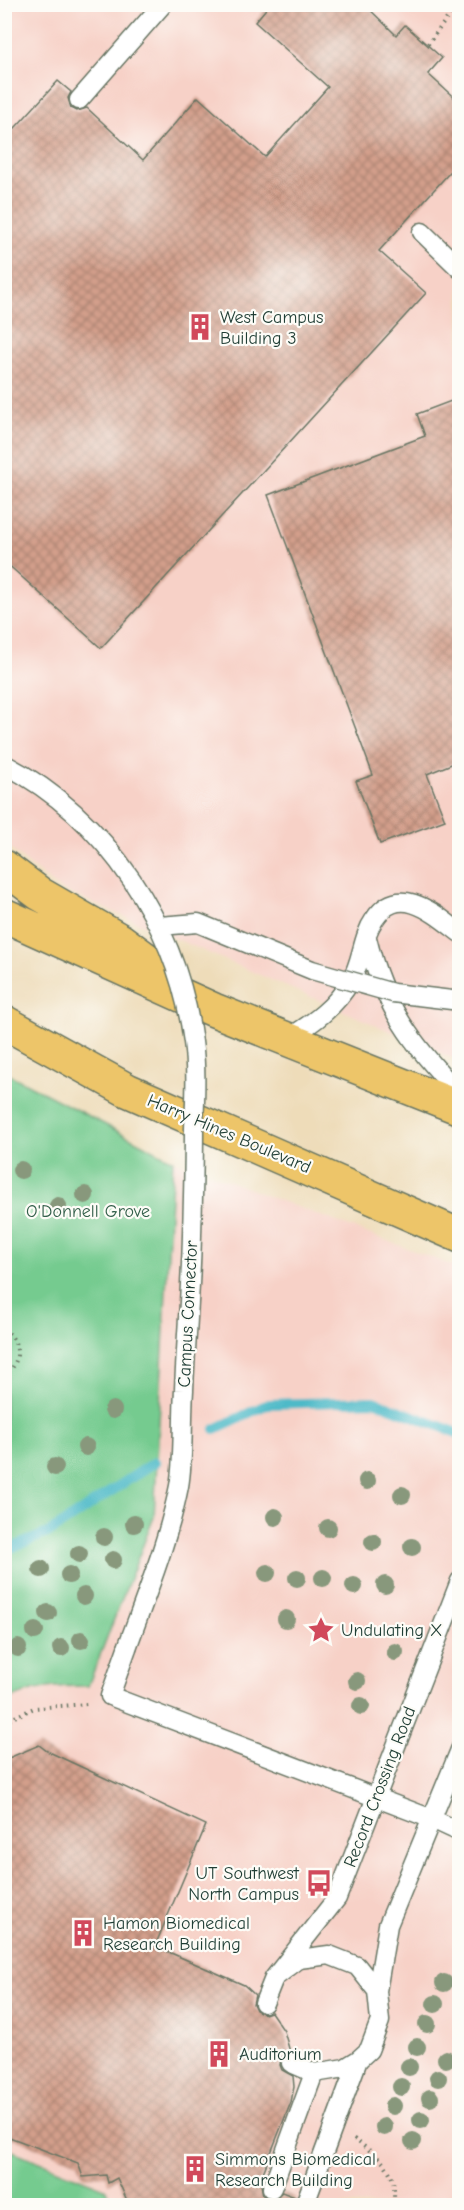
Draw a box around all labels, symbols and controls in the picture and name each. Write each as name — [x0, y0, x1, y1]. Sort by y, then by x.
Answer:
place label: West Campus Building 3 — [220, 307, 324, 349]
building icon: West Campus Building 3 — [185, 312, 215, 342]
street label: Harry Hines Boulevard — [144, 1090, 314, 1178]
park label: O'Donnell Grove — [26, 1201, 150, 1222]
street label: Campus Connector — [174, 1239, 202, 1388]
place icon: Undulating X — [306, 1615, 336, 1645]
place label: Undulating X — [341, 1620, 442, 1641]
street label: Record Crossing Road — [340, 1704, 420, 1870]
place label: UT Southwest North Campus — [188, 1863, 300, 1905]
bus stop icon: UT Southwest North Campus — [304, 1868, 334, 1898]
place label: Hamon Biomedical Research Building — [103, 1913, 250, 1955]
building icon: Hamon Biomedical Research Building — [68, 1918, 98, 1948]
building icon: Auditorium — [204, 2039, 234, 2069]
place label: Auditorium — [239, 2044, 322, 2065]
place label: Simmons Biomedical Research Building — [215, 2149, 376, 2191]
building icon: Simmons Biomedical Research Building — [180, 2154, 210, 2184]

